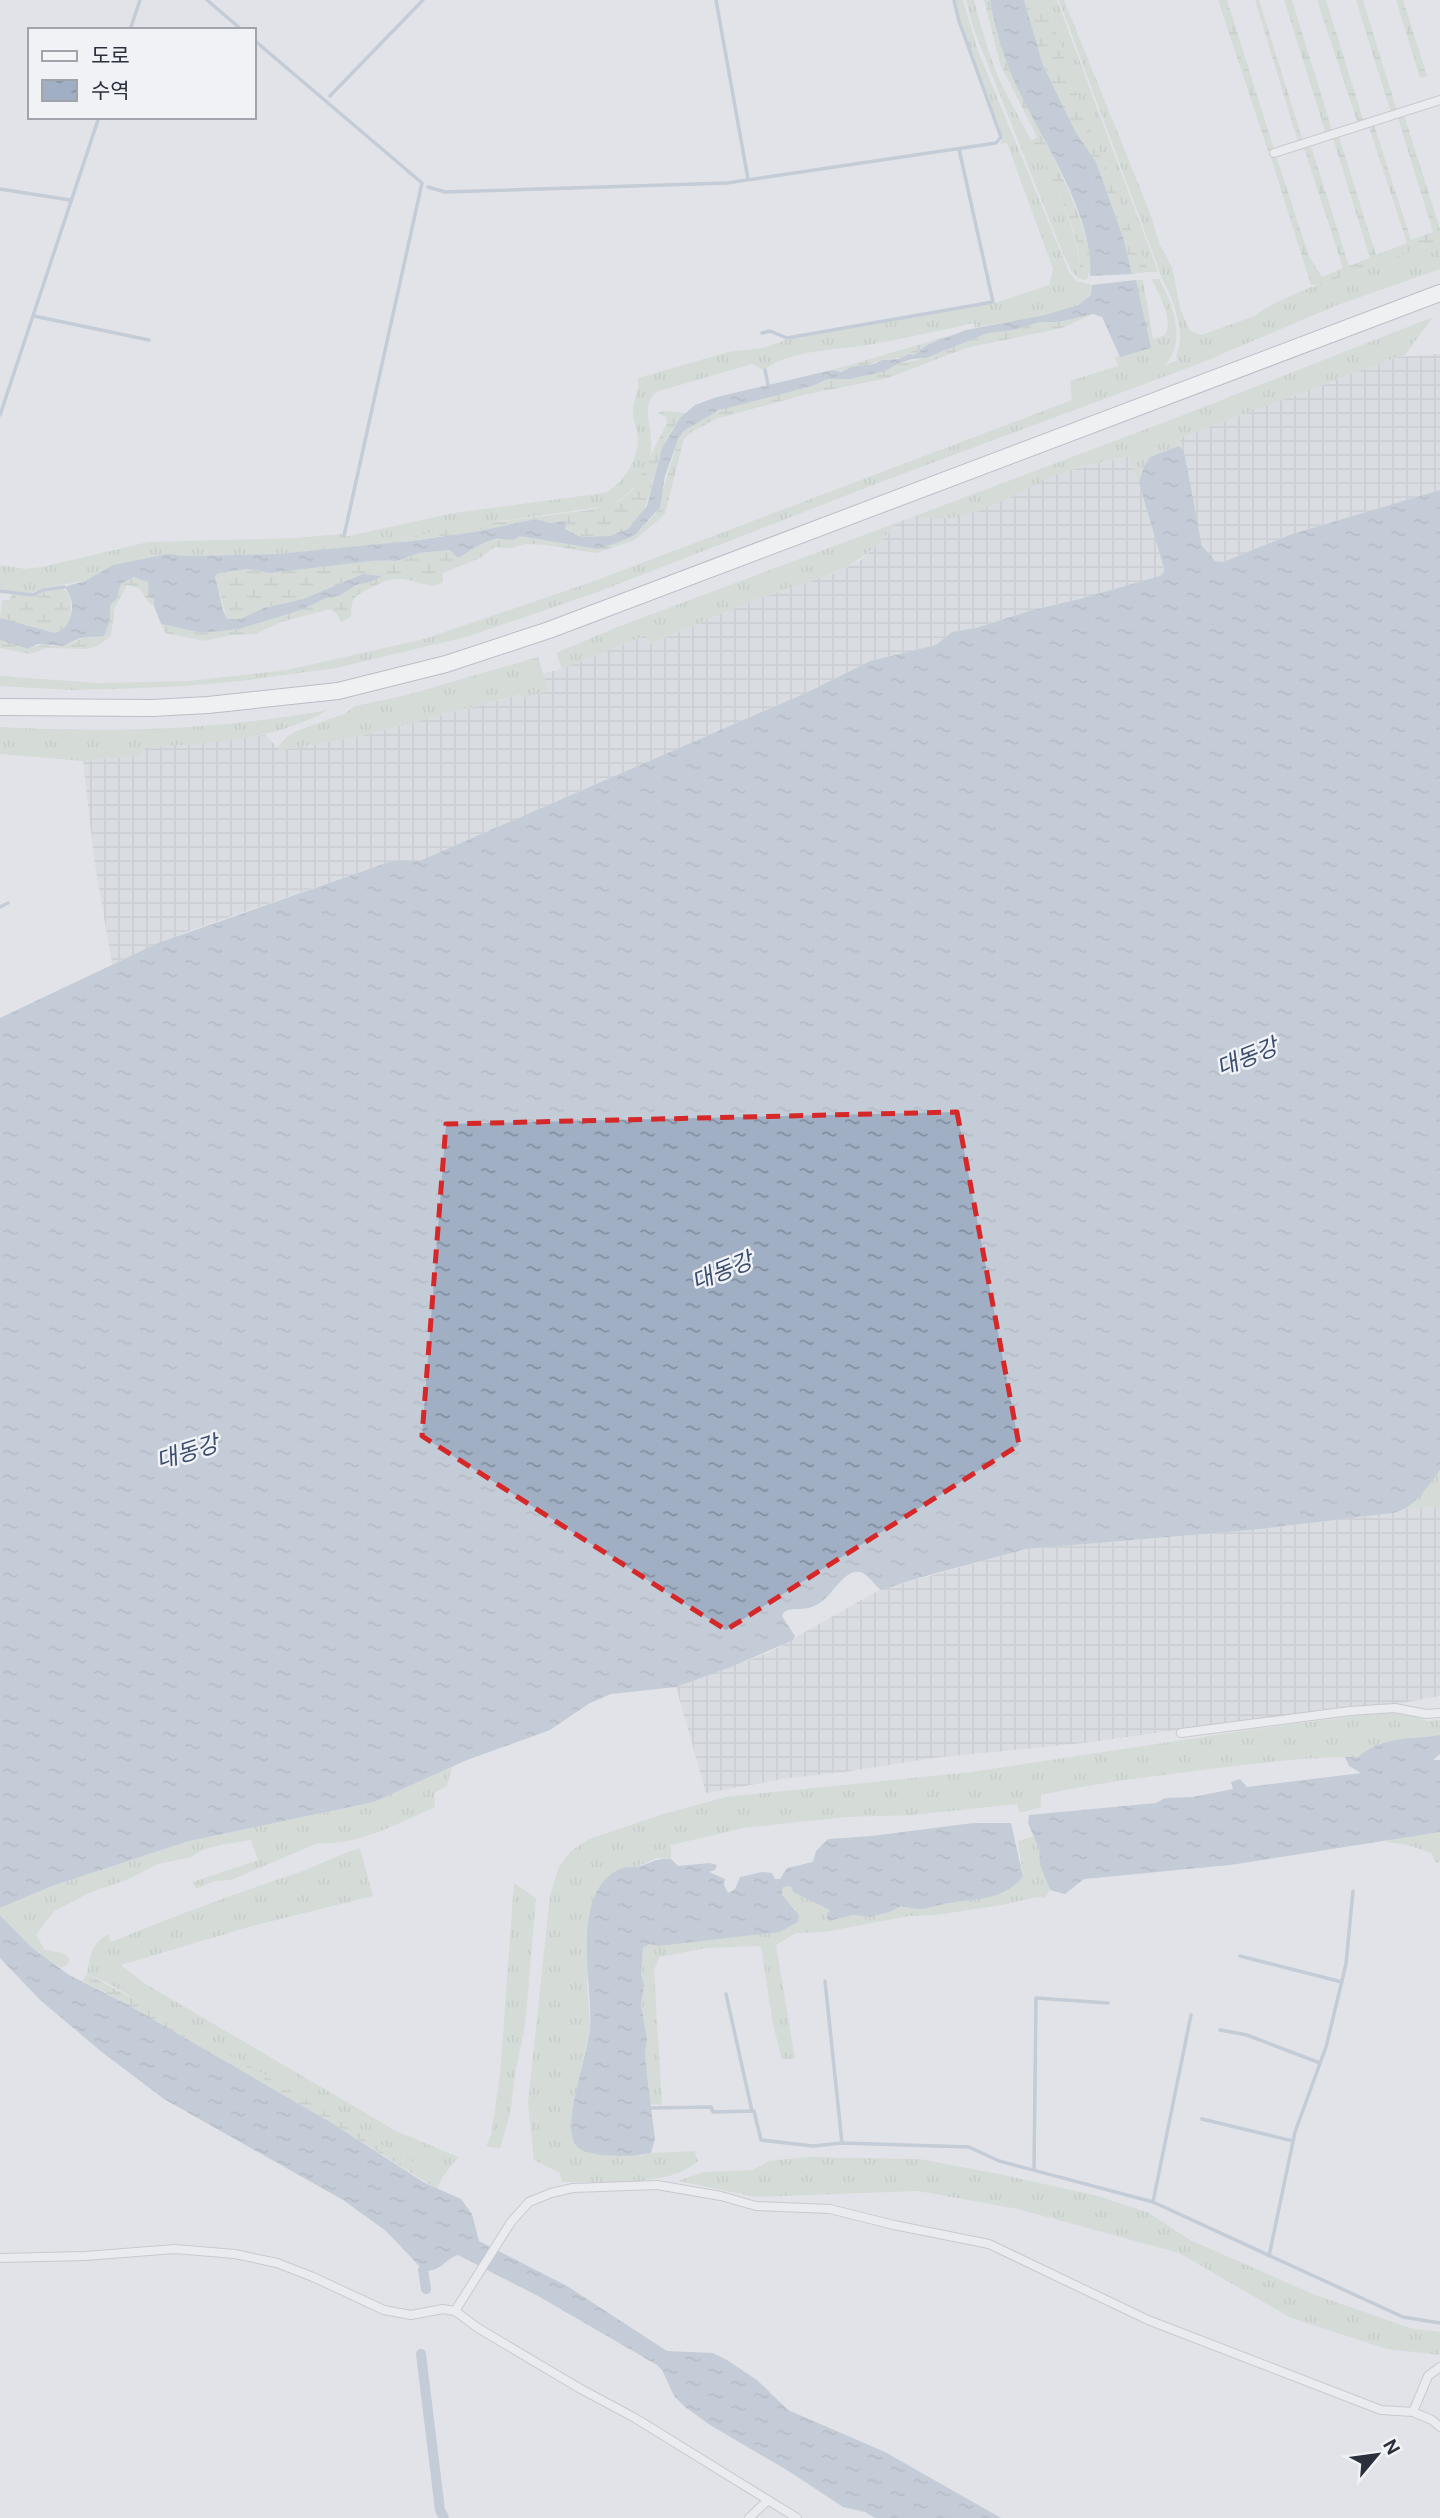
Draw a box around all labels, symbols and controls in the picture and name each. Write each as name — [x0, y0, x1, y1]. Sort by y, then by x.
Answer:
legend — [28, 28, 256, 119]
text: 도로 — [91, 42, 130, 70]
text: 수역 — [91, 77, 130, 105]
water label: 대동강 — [1212, 1030, 1285, 1083]
water label: 대동강 — [687, 1244, 760, 1297]
water label: 대동강 — [152, 1428, 224, 1476]
north arrow — [1342, 2420, 1412, 2490]
text: N — [1377, 2435, 1406, 2459]

